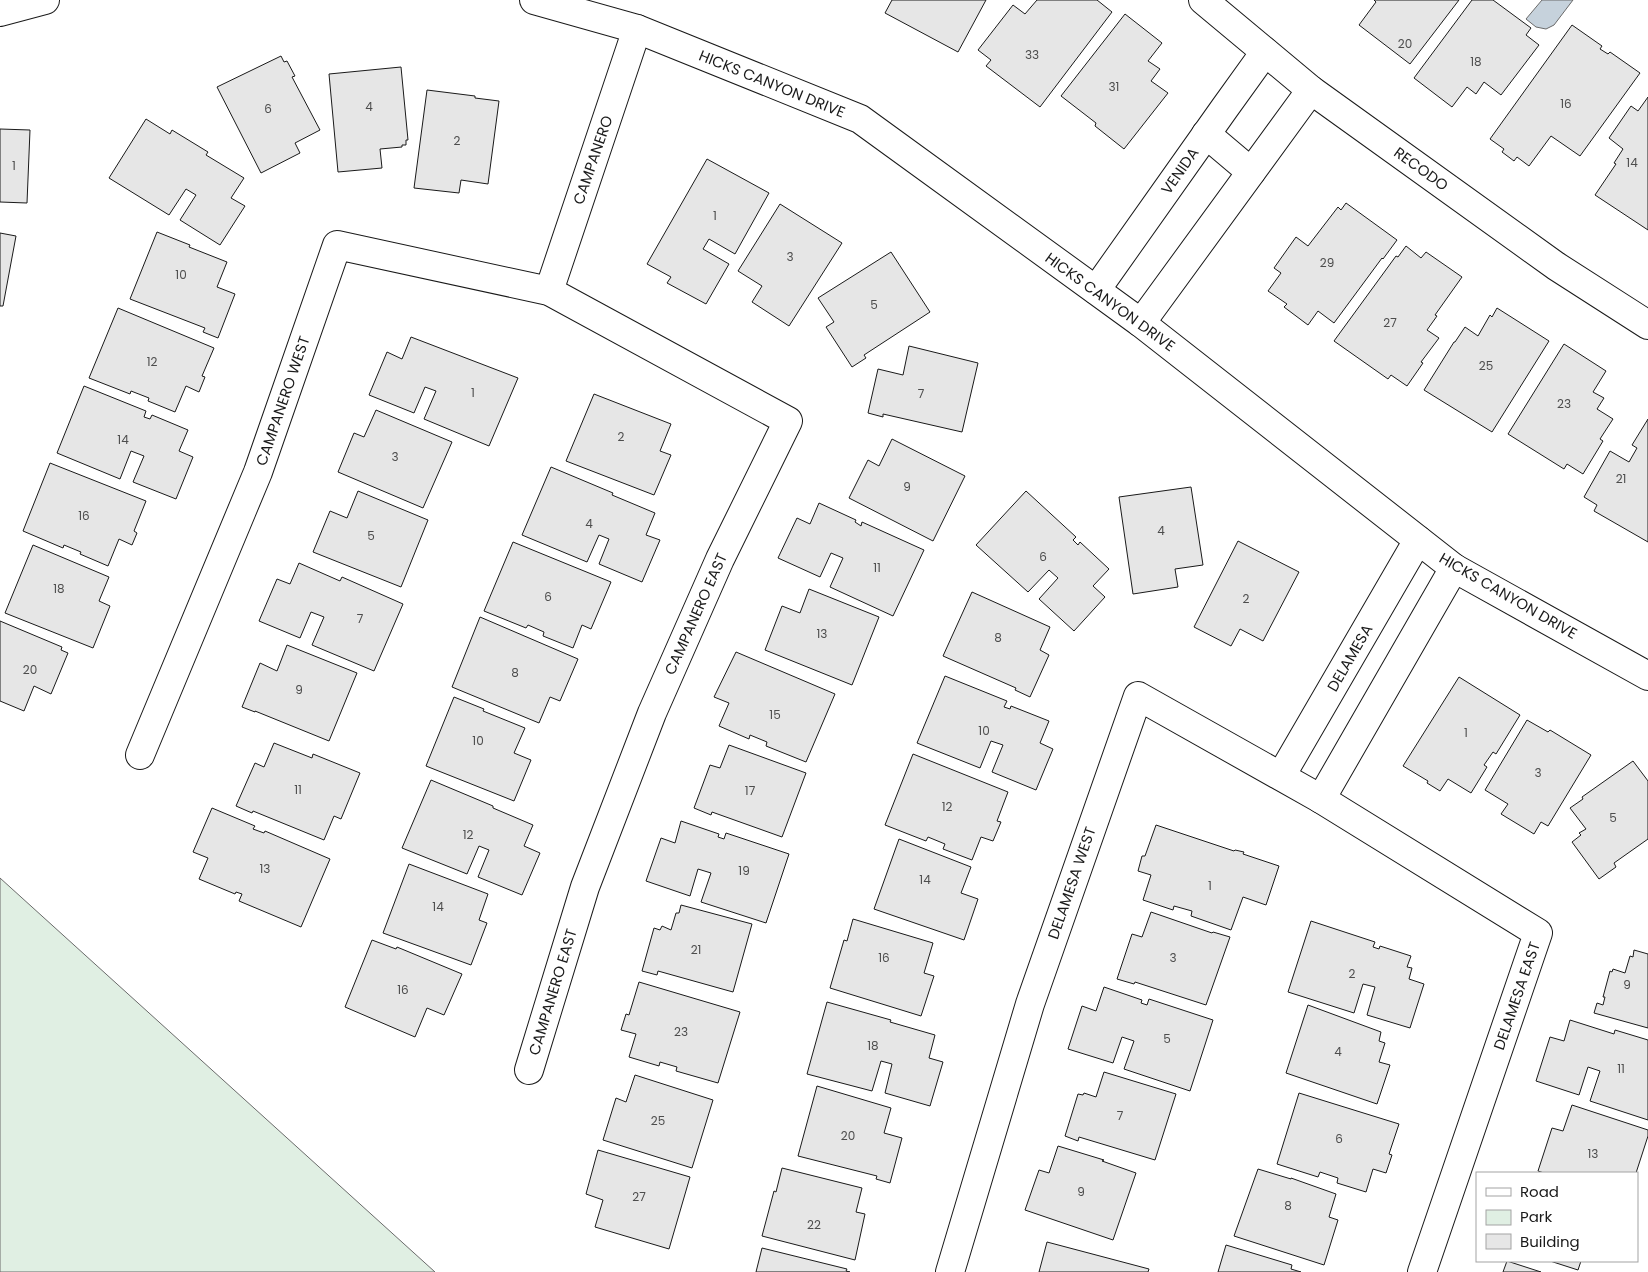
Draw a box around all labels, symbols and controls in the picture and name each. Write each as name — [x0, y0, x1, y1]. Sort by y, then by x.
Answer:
house number: 20 — [1398, 35, 1412, 52]
street label: HICKS CANYON DRIVE — [696, 45, 848, 122]
house number: 33 — [1025, 46, 1039, 63]
house number: 18 — [1470, 53, 1482, 70]
house number: 31 — [1109, 78, 1119, 95]
house number: 16 — [1560, 95, 1572, 112]
house number: 4 — [365, 98, 373, 115]
house number: 6 — [264, 100, 272, 117]
street label: CAMPANERO — [568, 112, 618, 207]
house number: 2 — [454, 132, 461, 149]
street label: RECODO — [1390, 142, 1453, 196]
street label: VENIDA — [1156, 143, 1203, 198]
house number: 14 — [1626, 154, 1638, 171]
house number: 1 — [12, 157, 16, 174]
house number: 1 — [713, 207, 717, 224]
street label: HICKS CANYON DRIVE — [1041, 247, 1180, 356]
house number: 3 — [786, 248, 794, 265]
house number: 29 — [1320, 254, 1334, 271]
house number: 10 — [175, 266, 187, 283]
house number: 5 — [870, 296, 878, 313]
house number: 27 — [1383, 314, 1397, 331]
street label: CAMPANERO WEST — [250, 333, 315, 468]
house number: 12 — [147, 353, 157, 370]
house number: 25 — [1479, 357, 1493, 374]
house number: 1 — [471, 384, 475, 401]
house number: 7 — [918, 385, 925, 402]
house number: 23 — [1557, 395, 1571, 412]
house number: 2 — [618, 428, 625, 445]
house number: 14 — [117, 431, 129, 448]
house number: 3 — [391, 448, 399, 465]
house number: 21 — [1616, 470, 1626, 487]
house number: 9 — [903, 478, 911, 495]
house number: 16 — [78, 507, 90, 524]
house number: 4 — [585, 515, 593, 532]
house number: 4 — [1157, 522, 1165, 539]
house number: 5 — [367, 527, 375, 544]
street label: HICKS CANYON DRIVE — [1435, 547, 1581, 644]
house number: 6 — [1039, 548, 1047, 565]
street label: CAMPANERO EAST — [659, 550, 732, 678]
house number: 11 — [873, 559, 881, 576]
house number: 18 — [53, 580, 65, 597]
house number: 6 — [544, 588, 552, 605]
house number: 2 — [1243, 590, 1250, 607]
house number: 7 — [357, 610, 364, 627]
street label: DELAMESA — [1322, 620, 1377, 695]
house number: 13 — [817, 625, 827, 642]
house number: 8 — [994, 629, 1002, 646]
house number: 20 — [23, 661, 37, 678]
house number: 8 — [511, 664, 519, 681]
house number: 9 — [295, 681, 303, 698]
house number: 15 — [769, 706, 781, 723]
house number: 10 — [978, 722, 990, 739]
house number: 1 — [1464, 724, 1468, 741]
house number: 10 — [472, 732, 484, 749]
house number: 3 — [1534, 764, 1542, 781]
house number: 11 — [294, 781, 302, 798]
house number: 17 — [745, 782, 756, 799]
house number: 12 — [942, 798, 952, 815]
house number: 5 — [1609, 809, 1617, 826]
street label: DELAMESA WEST — [1042, 824, 1101, 942]
house number: 12 — [463, 826, 473, 843]
house number: 13 — [260, 860, 270, 877]
house number: 19 — [738, 862, 750, 879]
house number: 14 — [919, 871, 931, 888]
house number: 1 — [1208, 877, 1212, 894]
house number: 14 — [432, 898, 444, 915]
street label: CAMPANERO EAST — [523, 926, 582, 1058]
street label: DELAMESA EAST — [1488, 939, 1545, 1053]
house number: 21 — [691, 941, 701, 958]
house number: 16 — [878, 949, 890, 966]
house number: 3 — [1169, 949, 1177, 966]
house number: 2 — [1349, 965, 1356, 982]
house number: 9 — [1623, 976, 1631, 993]
house number: 16 — [397, 981, 409, 998]
house number: 23 — [674, 1023, 688, 1040]
house number: 5 — [1163, 1030, 1171, 1047]
house number: 18 — [867, 1037, 879, 1054]
house number: 4 — [1334, 1043, 1342, 1060]
house number: 11 — [1617, 1060, 1625, 1077]
house number: 7 — [1117, 1107, 1124, 1124]
house number: 25 — [651, 1112, 665, 1129]
house number: 20 — [841, 1127, 855, 1144]
house number: 6 — [1335, 1130, 1343, 1147]
house number: 13 — [1588, 1145, 1598, 1162]
legend — [1476, 1172, 1638, 1262]
text: Road — [1520, 1181, 1559, 1202]
house number: 9 — [1077, 1183, 1085, 1200]
house number: 27 — [632, 1188, 646, 1205]
house number: 8 — [1284, 1197, 1292, 1214]
text: Park — [1520, 1206, 1552, 1227]
house number: 22 — [807, 1216, 821, 1233]
text: Building — [1520, 1231, 1580, 1252]

